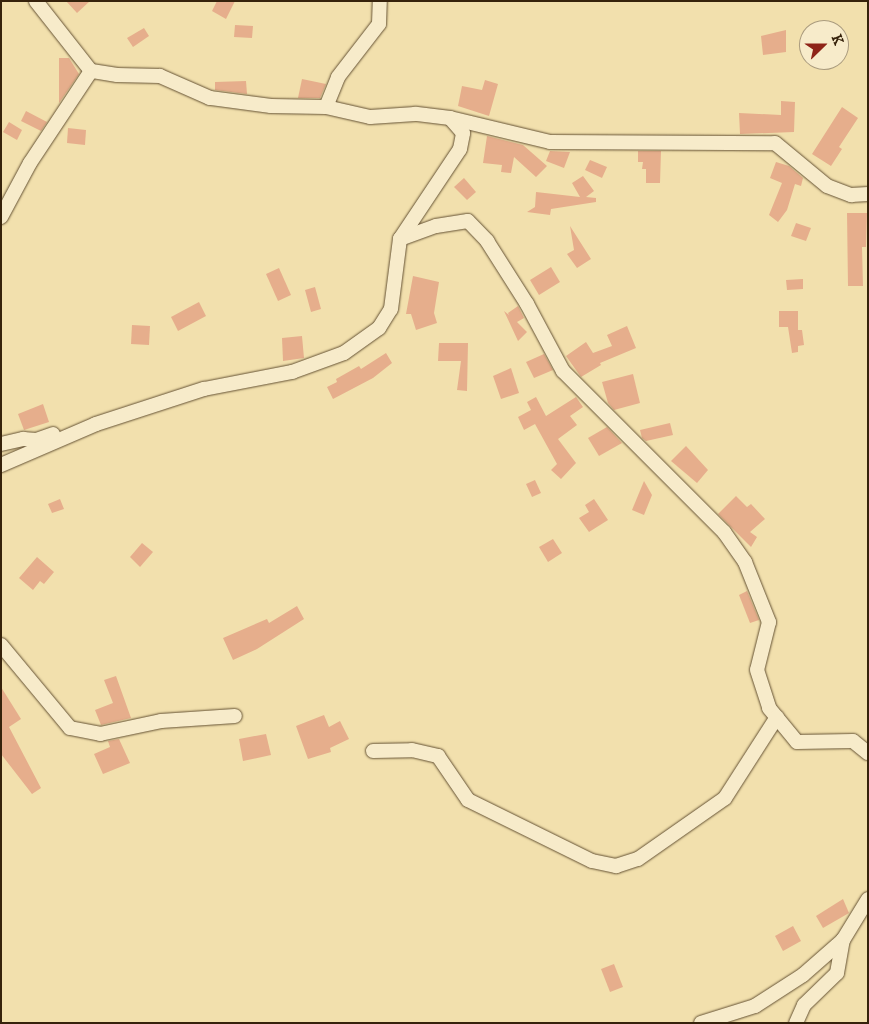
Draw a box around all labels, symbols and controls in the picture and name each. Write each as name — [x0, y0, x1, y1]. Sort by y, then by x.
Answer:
north arrow — [799, 20, 849, 70]
text: K — [827, 32, 847, 48]

